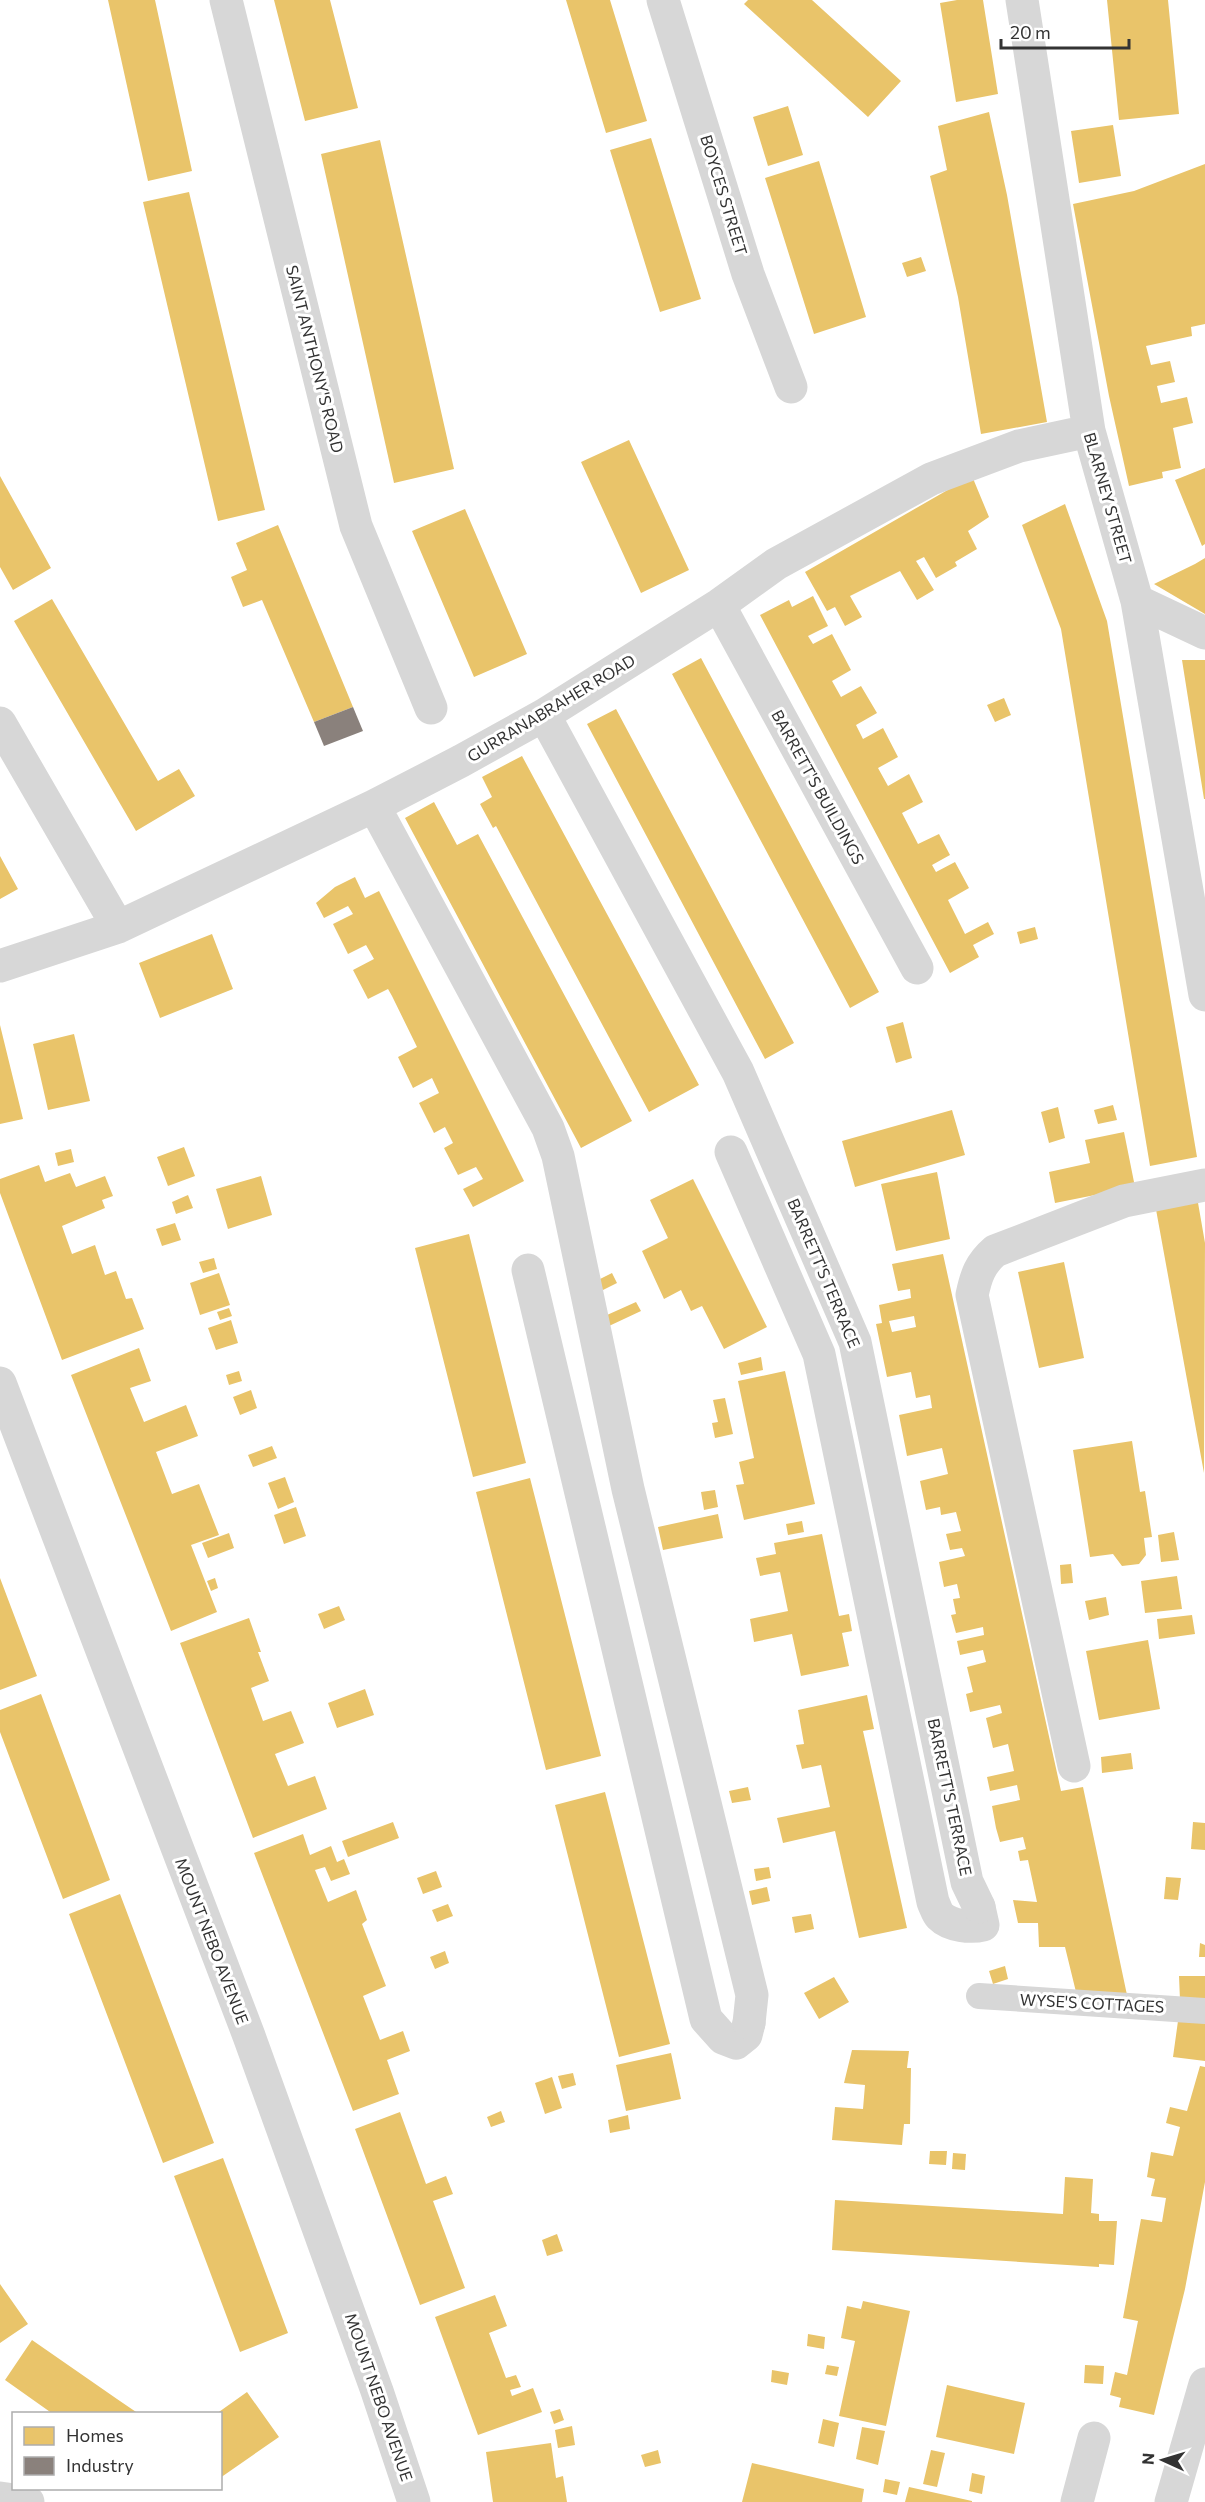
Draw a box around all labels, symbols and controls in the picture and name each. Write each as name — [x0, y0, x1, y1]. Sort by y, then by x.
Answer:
scale bar — [1001, 12, 1128, 50]
text: 20 m — [1010, 21, 1051, 43]
street label: BOYCES STREET — [697, 132, 752, 257]
street label: SAINT ANTHONY'S ROAD — [283, 263, 348, 455]
street label: BLARNEY STREET — [1081, 430, 1136, 566]
street label: GURRANABRAHER ROAD — [463, 650, 638, 765]
street label: BARRETT'S BUILDINGS — [768, 706, 869, 867]
street label: BARRETT'S TERRACE — [784, 1195, 865, 1350]
street label: BARRETT'S TERRACE — [924, 1716, 976, 1877]
street label: MOUNT NEBO AVENUE — [172, 1855, 253, 2027]
street label: WYSE'S COTTAGES — [1019, 1989, 1165, 2016]
street label: MOUNT NEBO AVENUE — [342, 2310, 417, 2484]
legend — [12, 2412, 222, 2490]
text: Homes — [66, 2424, 124, 2446]
north arrow — [1133, 2430, 1193, 2490]
text: N — [1138, 2452, 1157, 2466]
text: Industry — [66, 2454, 134, 2476]

